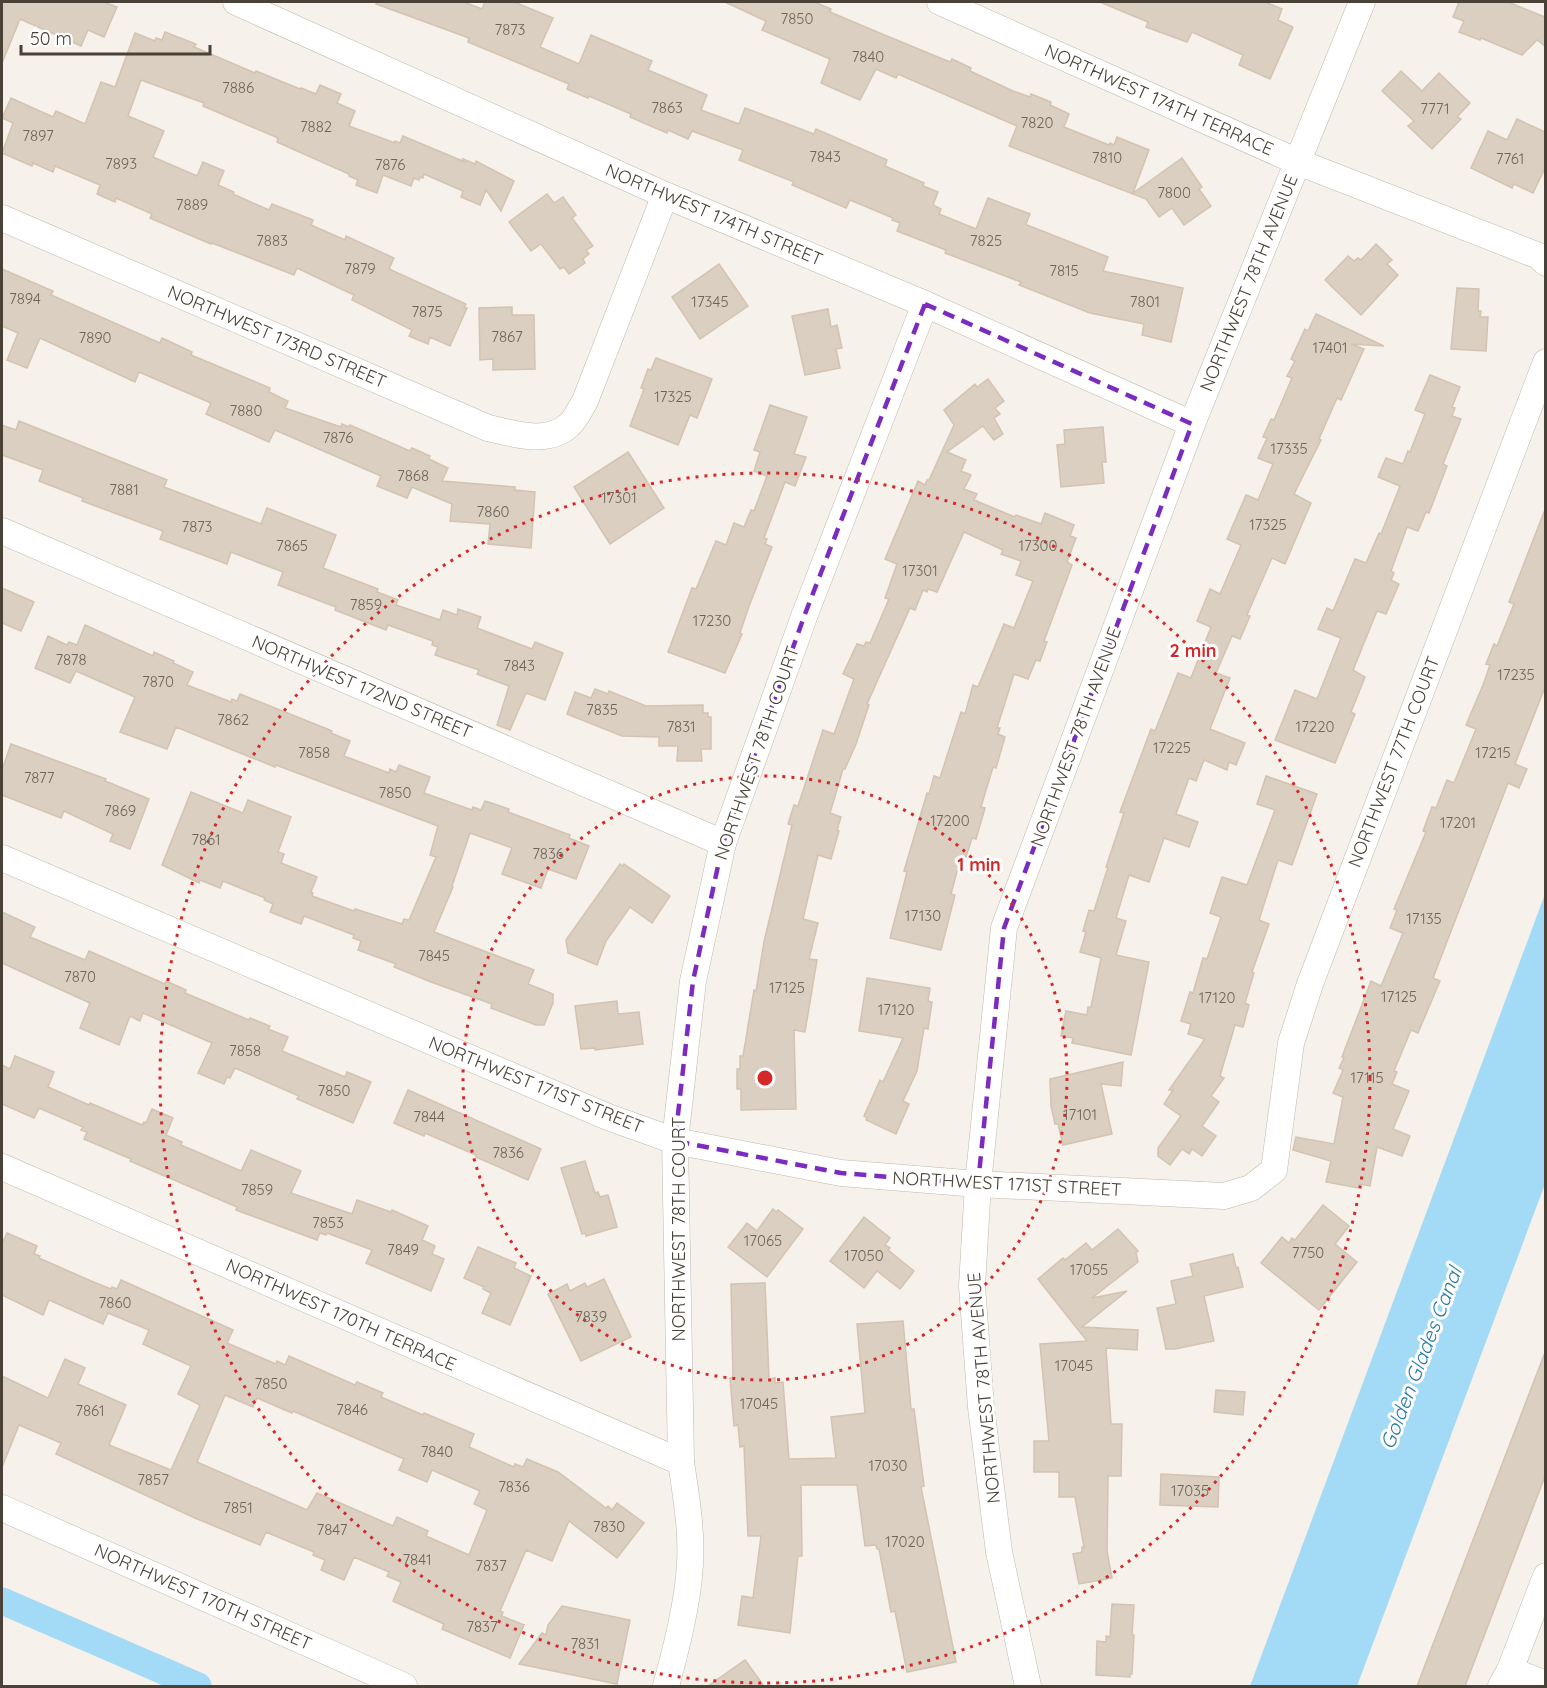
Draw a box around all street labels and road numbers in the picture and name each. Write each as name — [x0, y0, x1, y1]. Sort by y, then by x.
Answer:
street label: NORTHWEST 174TH TERRACE — [1041, 39, 1277, 161]
street label: NORTHWEST 174TH STREET — [602, 158, 826, 271]
street label: NORTHWEST 78TH AVENUE — [1194, 171, 1303, 395]
street label: NORTHWEST 173RD STREET — [164, 280, 390, 393]
street label: NORTHWEST 78TH AVENUE — [1025, 624, 1126, 850]
street label: NORTHWEST 172ND STREET — [249, 630, 476, 744]
street label: NORTHWEST 78TH COURT — [709, 643, 804, 863]
street label: NORTHWEST 77TH COURT — [1343, 653, 1445, 871]
street label: NORTHWEST 171ST STREET — [425, 1031, 647, 1138]
street label: NORTHWEST 78TH COURT — [667, 1116, 690, 1341]
street label: NORTHWEST 171ST STREET — [892, 1166, 1122, 1201]
street label: NORTHWEST 170TH TERRACE — [222, 1253, 460, 1376]
street label: NORTHWEST 78TH AVENUE — [962, 1271, 1005, 1505]
street label: NORTHWEST 170TH STREET — [91, 1538, 316, 1655]

